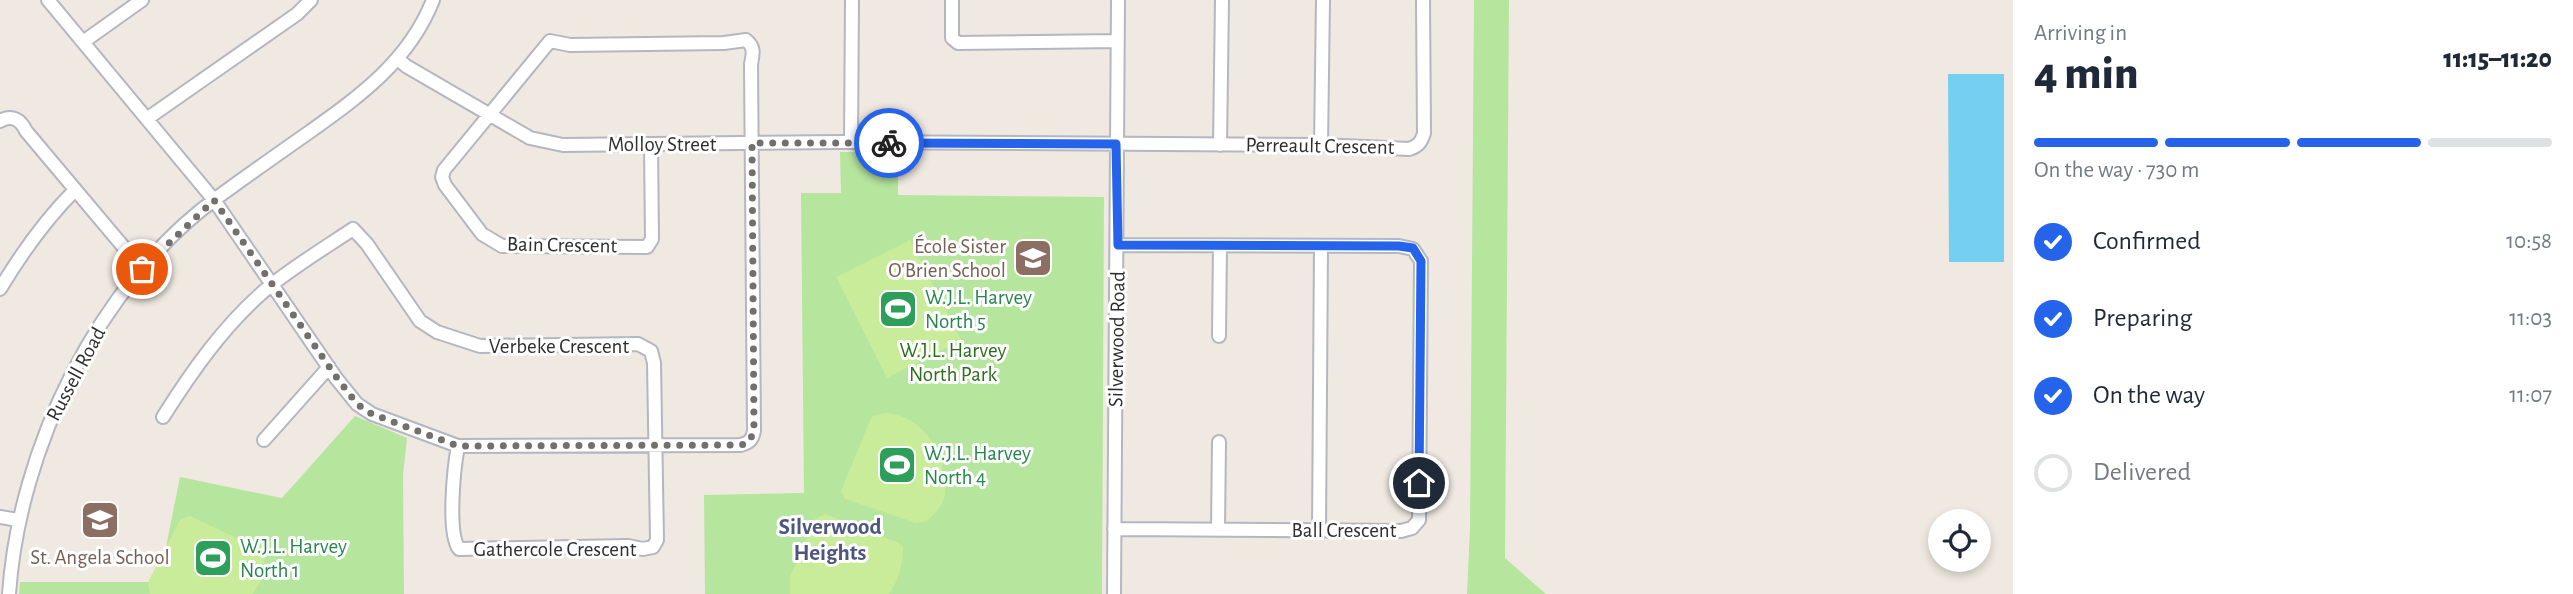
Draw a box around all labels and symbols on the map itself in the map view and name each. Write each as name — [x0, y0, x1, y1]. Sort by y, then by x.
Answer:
courier — [854, 108, 924, 178]
street label: Molloy Street — [608, 134, 717, 155]
street label: Perreault Crescent — [1245, 134, 1395, 158]
street label: Bain Crescent — [507, 234, 618, 256]
place label: École Sister O'Brien School — [888, 234, 1006, 281]
school or university icon: École Sister O'Brien School — [1012, 237, 1054, 279]
pin — [112, 239, 172, 299]
street label: Silverwood Road — [1105, 271, 1129, 407]
place label: W.J.L. Harvey North 5 — [925, 287, 1032, 332]
sports icon: W.J.L. Harvey North 5 — [877, 288, 919, 330]
street label: Russell Road — [43, 324, 109, 424]
street label: Verbeke Crescent — [489, 336, 629, 357]
park label: W.J.L. Harvey North Park — [899, 340, 1007, 385]
place label: W.J.L. Harvey North 4 — [924, 443, 1031, 488]
sports icon: W.J.L. Harvey North 4 — [876, 444, 918, 486]
pin — [1389, 453, 1449, 513]
school or university icon: St. Angela School — [79, 499, 121, 541]
district label: Silverwood Heights — [778, 516, 882, 565]
street label: Ball Crescent — [1292, 520, 1397, 541]
place label: W.J.L. Harvey North 1 — [240, 536, 347, 581]
sports icon: W.J.L. Harvey North 1 — [192, 537, 234, 579]
street label: Gathercole Crescent — [474, 539, 637, 560]
place label: St. Angela School — [30, 547, 170, 568]

